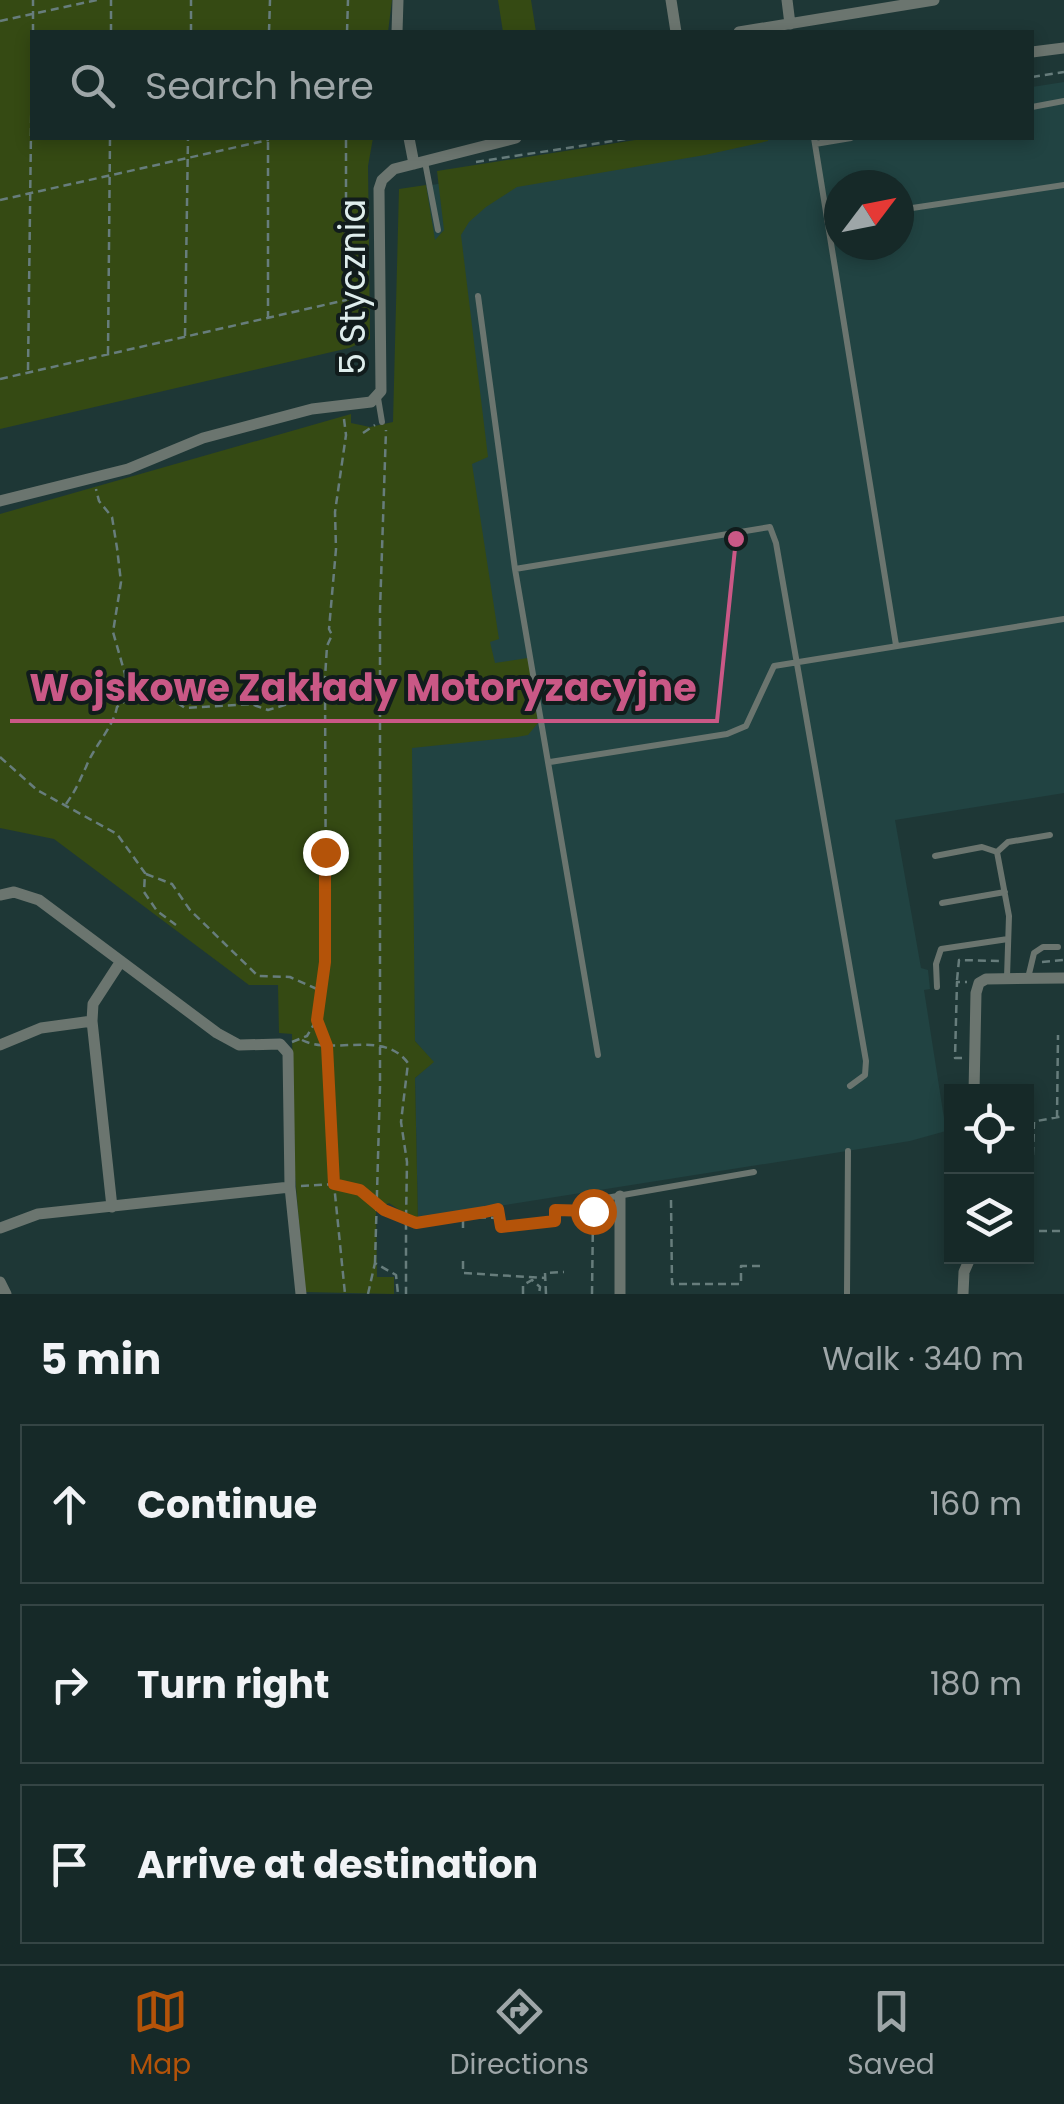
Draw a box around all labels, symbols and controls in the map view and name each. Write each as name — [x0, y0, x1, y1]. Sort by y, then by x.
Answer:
search box — [30, 30, 1034, 140]
icon: search — [65, 58, 120, 113]
text: Search here — [145, 59, 374, 112]
north arrow — [824, 170, 914, 260]
street label: 5 Stycznia — [328, 199, 377, 375]
callout: Wojskowe Zakłady Motoryzacyjne — [10, 653, 717, 721]
text: Wojskowe Zakłady Motoryzacyjne — [29, 661, 697, 714]
route end — [303, 830, 349, 876]
map controls — [944, 1084, 1034, 1264]
button: locate — [944, 1084, 1034, 1174]
button: layers — [944, 1174, 1034, 1264]
route start — [571, 1189, 617, 1235]
text: 5 min — [40, 1330, 161, 1389]
text: Walk · 340 m — [822, 1336, 1024, 1381]
icon: ahead — [42, 1477, 97, 1532]
text: Continue — [137, 1478, 317, 1531]
text: 160 m — [930, 1481, 1022, 1526]
icon: right — [42, 1657, 97, 1712]
text: Turn right — [137, 1658, 329, 1711]
text: 180 m — [930, 1661, 1022, 1706]
icon: arrive — [42, 1837, 97, 1892]
text: Arrive at destination — [137, 1838, 538, 1891]
tab: Map — [129, 1984, 191, 2086]
tab: Directions — [450, 1984, 589, 2086]
tab: Saved — [847, 1984, 935, 2086]

